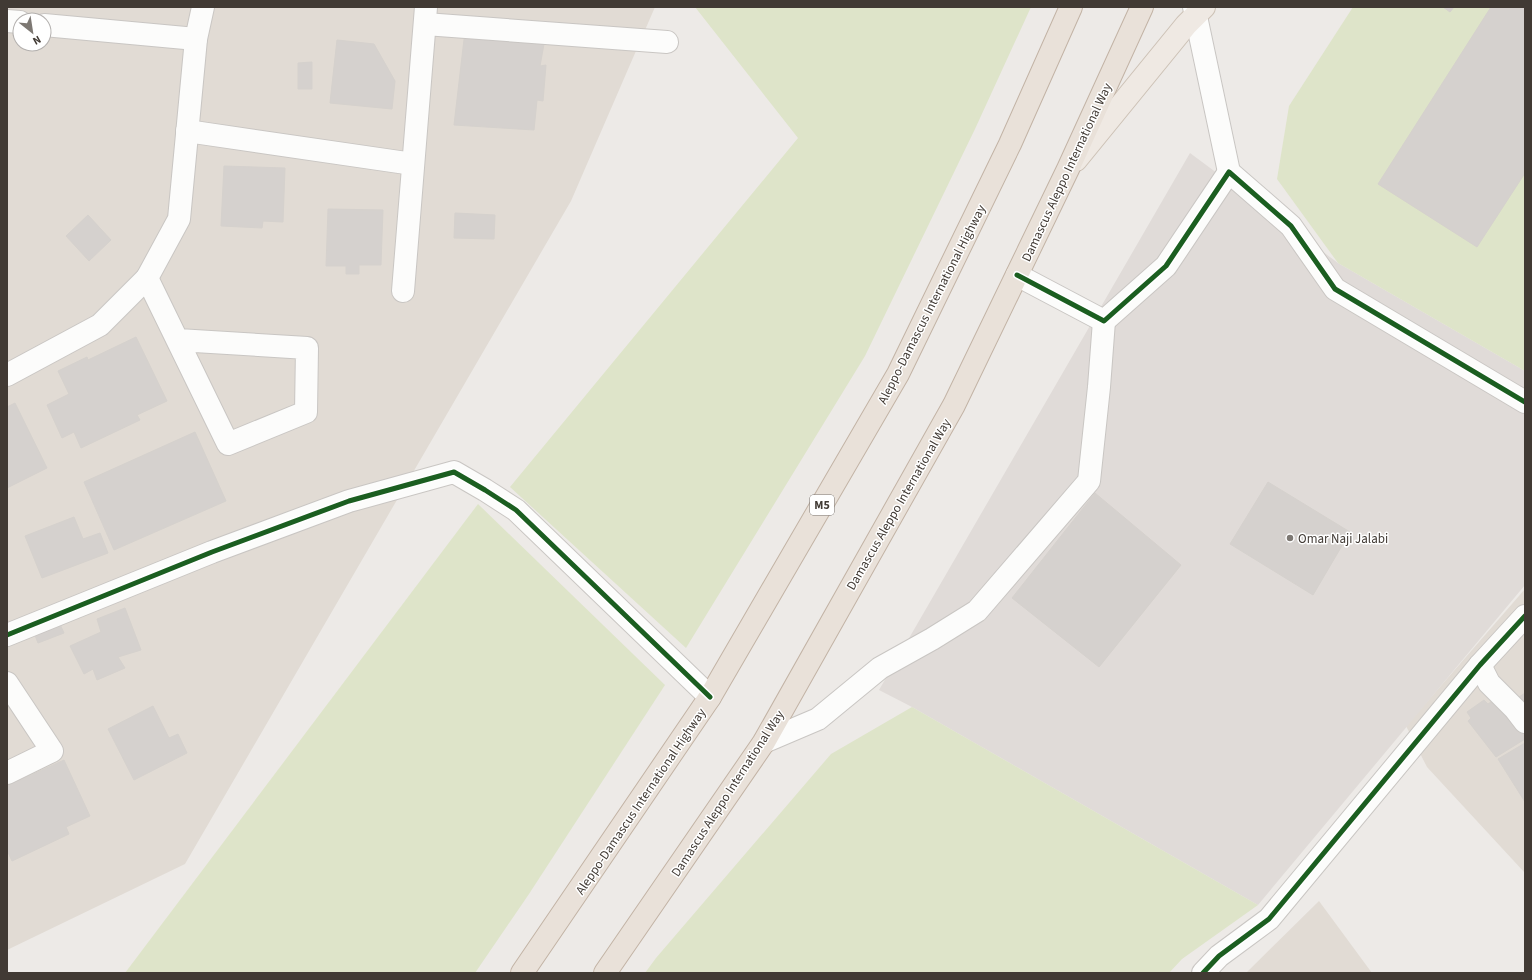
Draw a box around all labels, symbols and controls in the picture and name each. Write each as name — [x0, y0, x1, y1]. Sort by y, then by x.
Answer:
north arrow — [12, 12, 52, 52]
text: N — [30, 32, 44, 49]
street label: Damascus Aleppo International Way — [1017, 80, 1116, 265]
street label: Aleppo-Damascus International Highway — [874, 202, 990, 407]
street label: Damascus Aleppo International Way — [842, 415, 955, 594]
road number: M5 — [810, 495, 834, 515]
place label: Omar Naji Jalabi — [1298, 530, 1388, 548]
marker: Omar Naji Jalabi — [1285, 533, 1295, 543]
street label: Aleppo-Damascus International Highway — [571, 705, 710, 898]
street label: Damascus Aleppo International Way — [667, 707, 789, 880]

